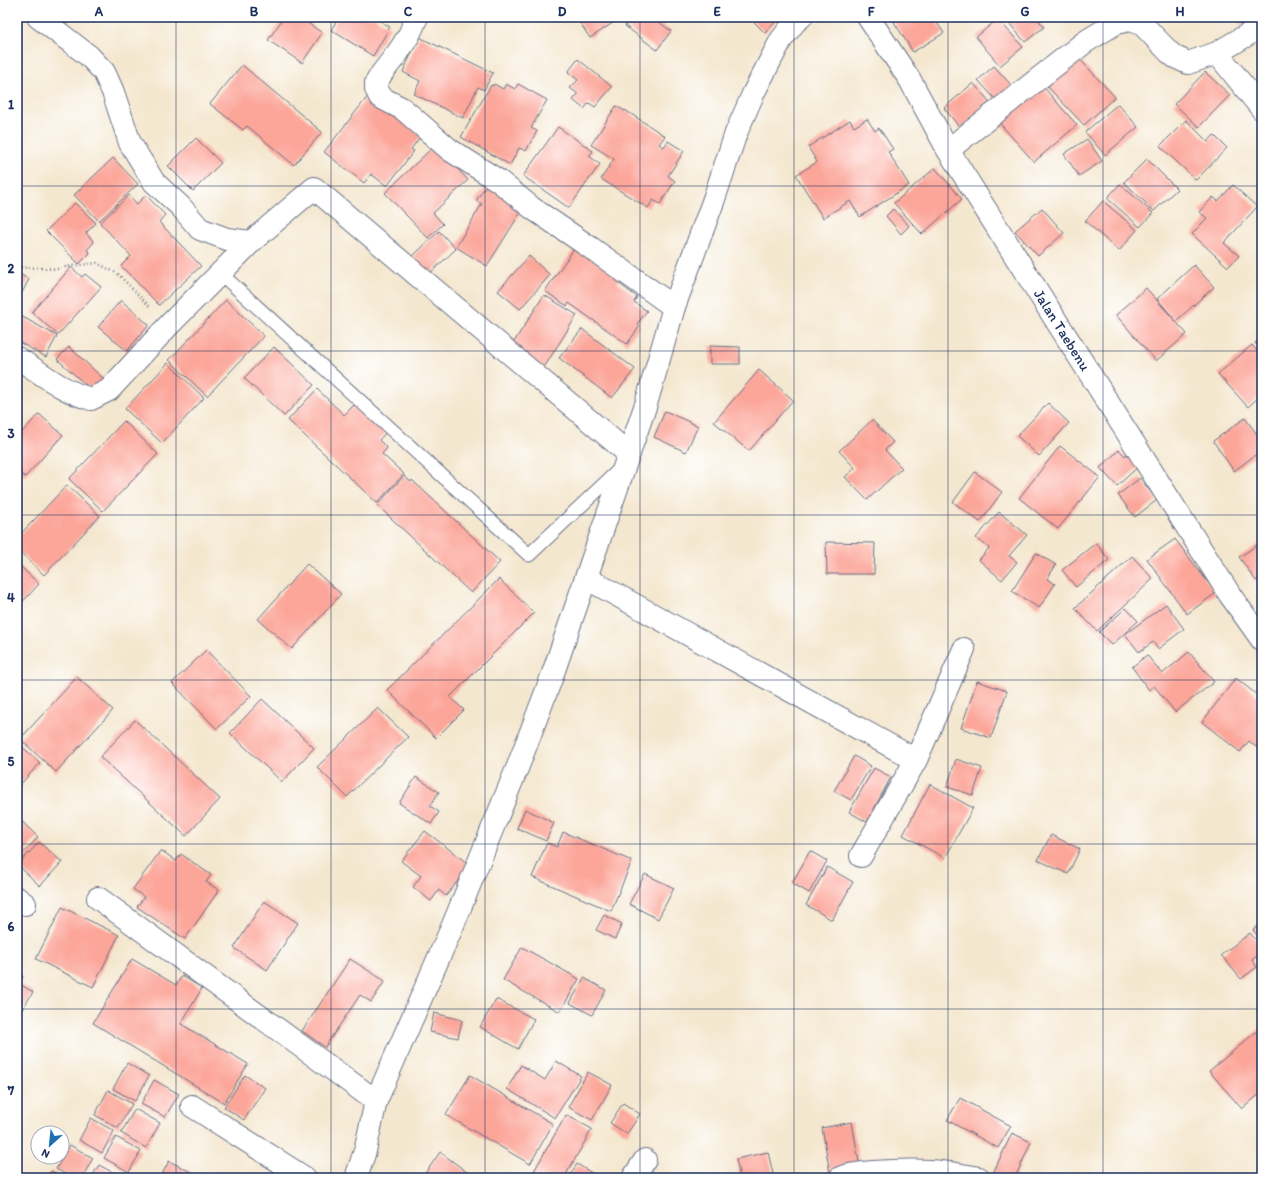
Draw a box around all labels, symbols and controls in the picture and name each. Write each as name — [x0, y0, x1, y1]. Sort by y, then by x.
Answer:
text: A — [94, 4, 104, 19]
text: B — [250, 4, 259, 19]
text: C — [404, 4, 413, 19]
text: D — [558, 4, 567, 19]
text: E — [713, 4, 721, 19]
text: F — [868, 4, 875, 19]
text: G — [1021, 4, 1030, 19]
text: H — [1176, 4, 1185, 19]
text: 1 — [8, 97, 14, 112]
text: 2 — [8, 261, 15, 276]
street label: Jalan Taebenu — [1030, 286, 1095, 375]
text: 3 — [7, 426, 15, 441]
text: 4 — [7, 590, 15, 605]
text: 5 — [8, 754, 15, 769]
text: 6 — [8, 919, 15, 934]
text: 7 — [7, 1083, 15, 1098]
north arrow — [30, 1125, 70, 1165]
text: N — [39, 1146, 52, 1161]

